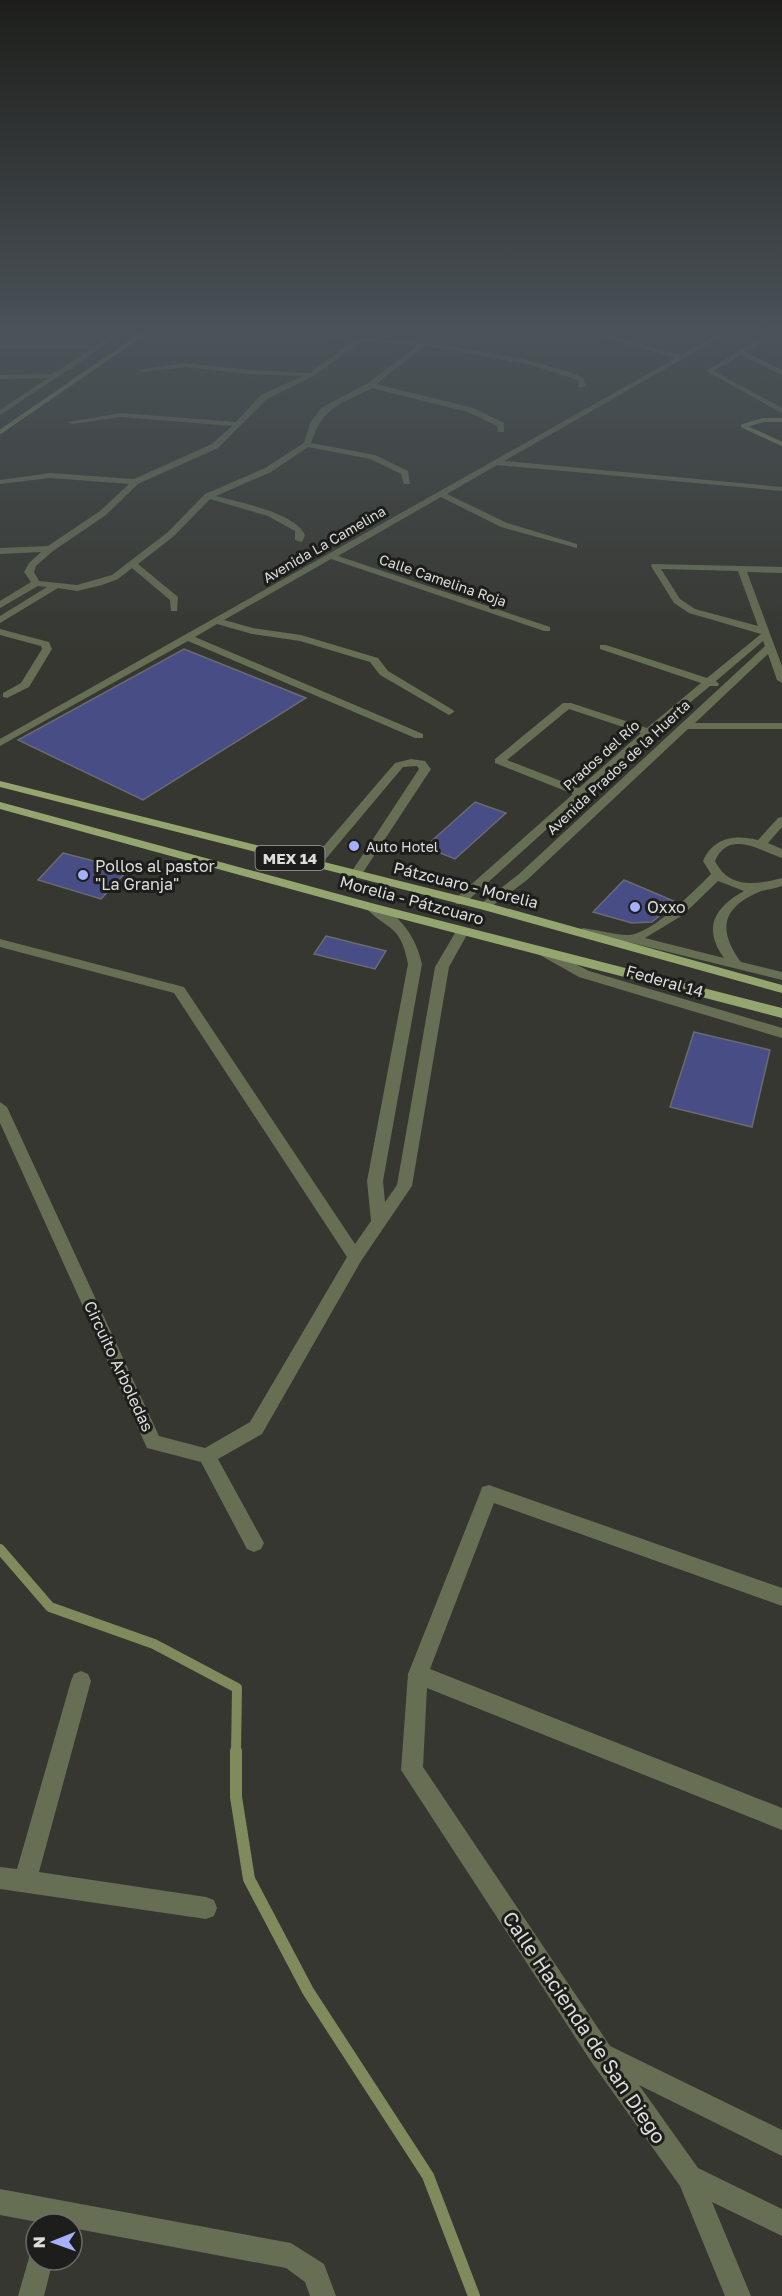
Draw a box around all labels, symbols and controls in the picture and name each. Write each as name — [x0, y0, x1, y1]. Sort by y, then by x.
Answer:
street label: Avenida La Camelina — [260, 502, 388, 586]
street label: Calle Camelina Roja — [377, 550, 509, 610]
street label: Avenida Prados de la Huerta — [543, 696, 693, 838]
street label: Prados del Río — [559, 716, 643, 794]
place label: Auto Hotel — [366, 838, 438, 855]
marker: Auto Hotel — [347, 839, 361, 853]
road number: MEX 14 — [256, 846, 324, 870]
place label: Pollos al pastor "La Granja" — [95, 856, 215, 894]
street label: Pátzcuaro - Morelia — [392, 857, 540, 913]
marker: Pollos al pastor "La Granja" — [76, 868, 90, 882]
street label: Morelia - Pátzcuaro — [338, 871, 486, 929]
place label: Oxxo — [647, 897, 686, 917]
marker: Oxxo — [628, 900, 642, 914]
street label: Federal 14 — [624, 960, 706, 1002]
street label: Circuito Arboledas — [80, 1297, 158, 1435]
street label: Calle Hacienda de San Diego — [498, 1906, 672, 2148]
north arrow — [24, 2212, 84, 2272]
text: N — [29, 2236, 49, 2249]

